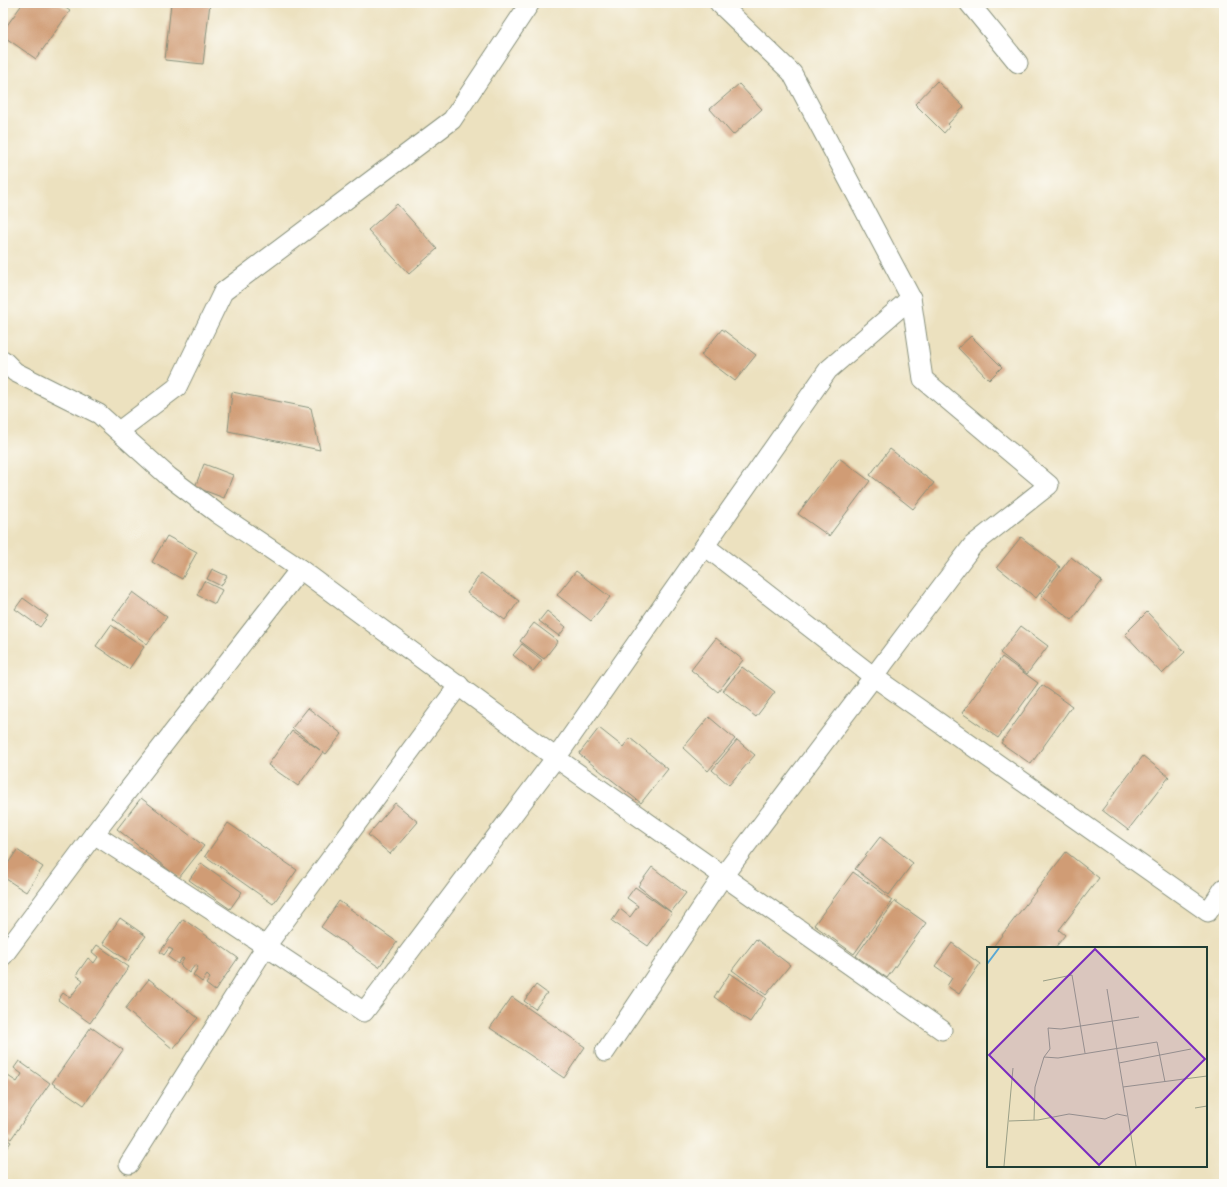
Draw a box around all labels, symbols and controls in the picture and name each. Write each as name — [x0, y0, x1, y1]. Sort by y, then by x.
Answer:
inset map — [987, 947, 1207, 1167]

